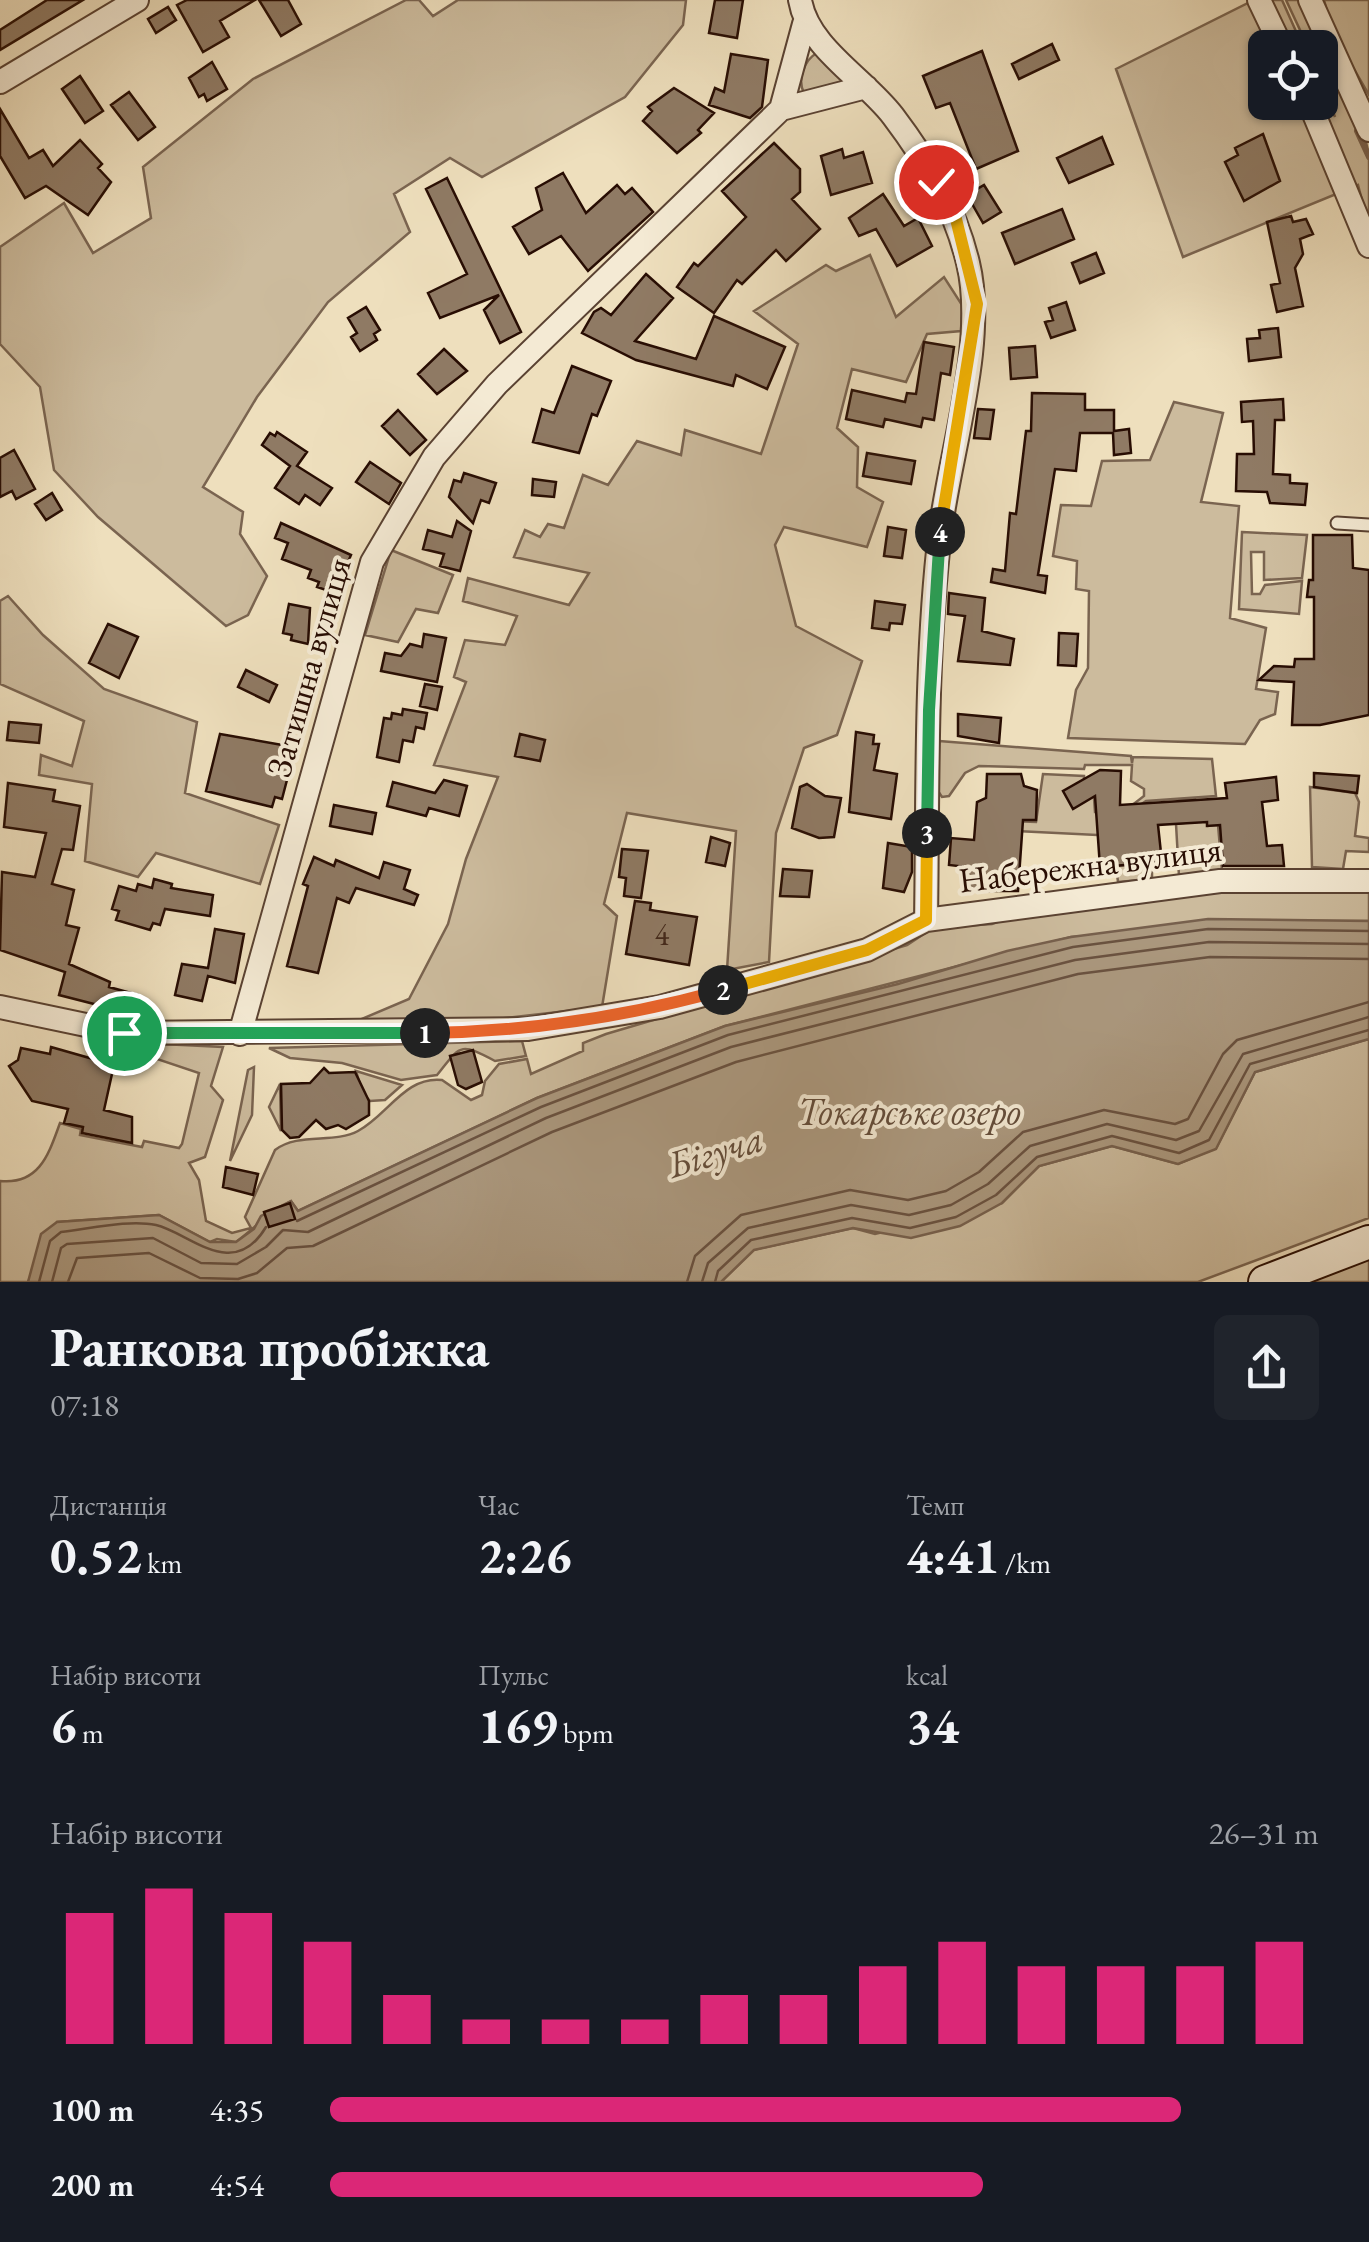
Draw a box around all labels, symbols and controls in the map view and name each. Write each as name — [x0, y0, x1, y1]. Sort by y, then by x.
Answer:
map controls — [1248, 30, 1338, 120]
button: locate — [1248, 30, 1338, 120]
pin — [894, 140, 979, 225]
icon: check — [909, 155, 964, 210]
pin: 4 — [915, 507, 965, 557]
text: 4 — [933, 514, 947, 550]
street label: Затишна вулиця — [255, 552, 362, 782]
pin: 3 — [902, 808, 952, 858]
text: 3 — [920, 815, 934, 851]
street label: Набережна вулиця — [956, 826, 1224, 903]
house number: 4 — [655, 915, 670, 954]
pin: 2 — [698, 965, 748, 1015]
text: 2 — [716, 972, 730, 1008]
pin — [82, 991, 167, 1076]
icon: arrive — [97, 1006, 152, 1061]
pin: 1 — [400, 1008, 450, 1058]
text: 1 — [418, 1015, 432, 1051]
water label: Токарське озеро — [797, 1086, 1021, 1135]
water label: Бігуча — [660, 1113, 769, 1189]
text: Ранкова пробіжка — [50, 1311, 489, 1382]
button: share — [1214, 1315, 1319, 1420]
text: 07:18 — [50, 1384, 119, 1426]
text: Дистанція — [50, 1487, 167, 1523]
text: Час — [478, 1487, 520, 1523]
text: Темп — [906, 1487, 964, 1523]
text: 0.52 — [50, 1523, 142, 1588]
text: 2:26 — [478, 1523, 571, 1588]
text: 4:41 — [906, 1523, 999, 1588]
text: km — [142, 1545, 182, 1581]
text: /km — [999, 1545, 1051, 1581]
text: Набір висоти — [50, 1657, 201, 1693]
text: Пульс — [478, 1657, 549, 1693]
text: kcal — [906, 1657, 948, 1693]
text: 6 — [50, 1693, 76, 1758]
text: 169 — [478, 1693, 557, 1758]
text: 34 — [906, 1693, 959, 1758]
text: m — [76, 1715, 104, 1751]
text: bpm — [557, 1715, 614, 1751]
text: Набір висоти — [50, 1812, 223, 1854]
text: 26–31 m — [1209, 1812, 1319, 1854]
text: 100 m — [50, 2089, 134, 2131]
text: 4:35 — [210, 2089, 264, 2131]
text: 200 m — [50, 2164, 134, 2206]
text: 4:54 — [210, 2164, 264, 2206]

